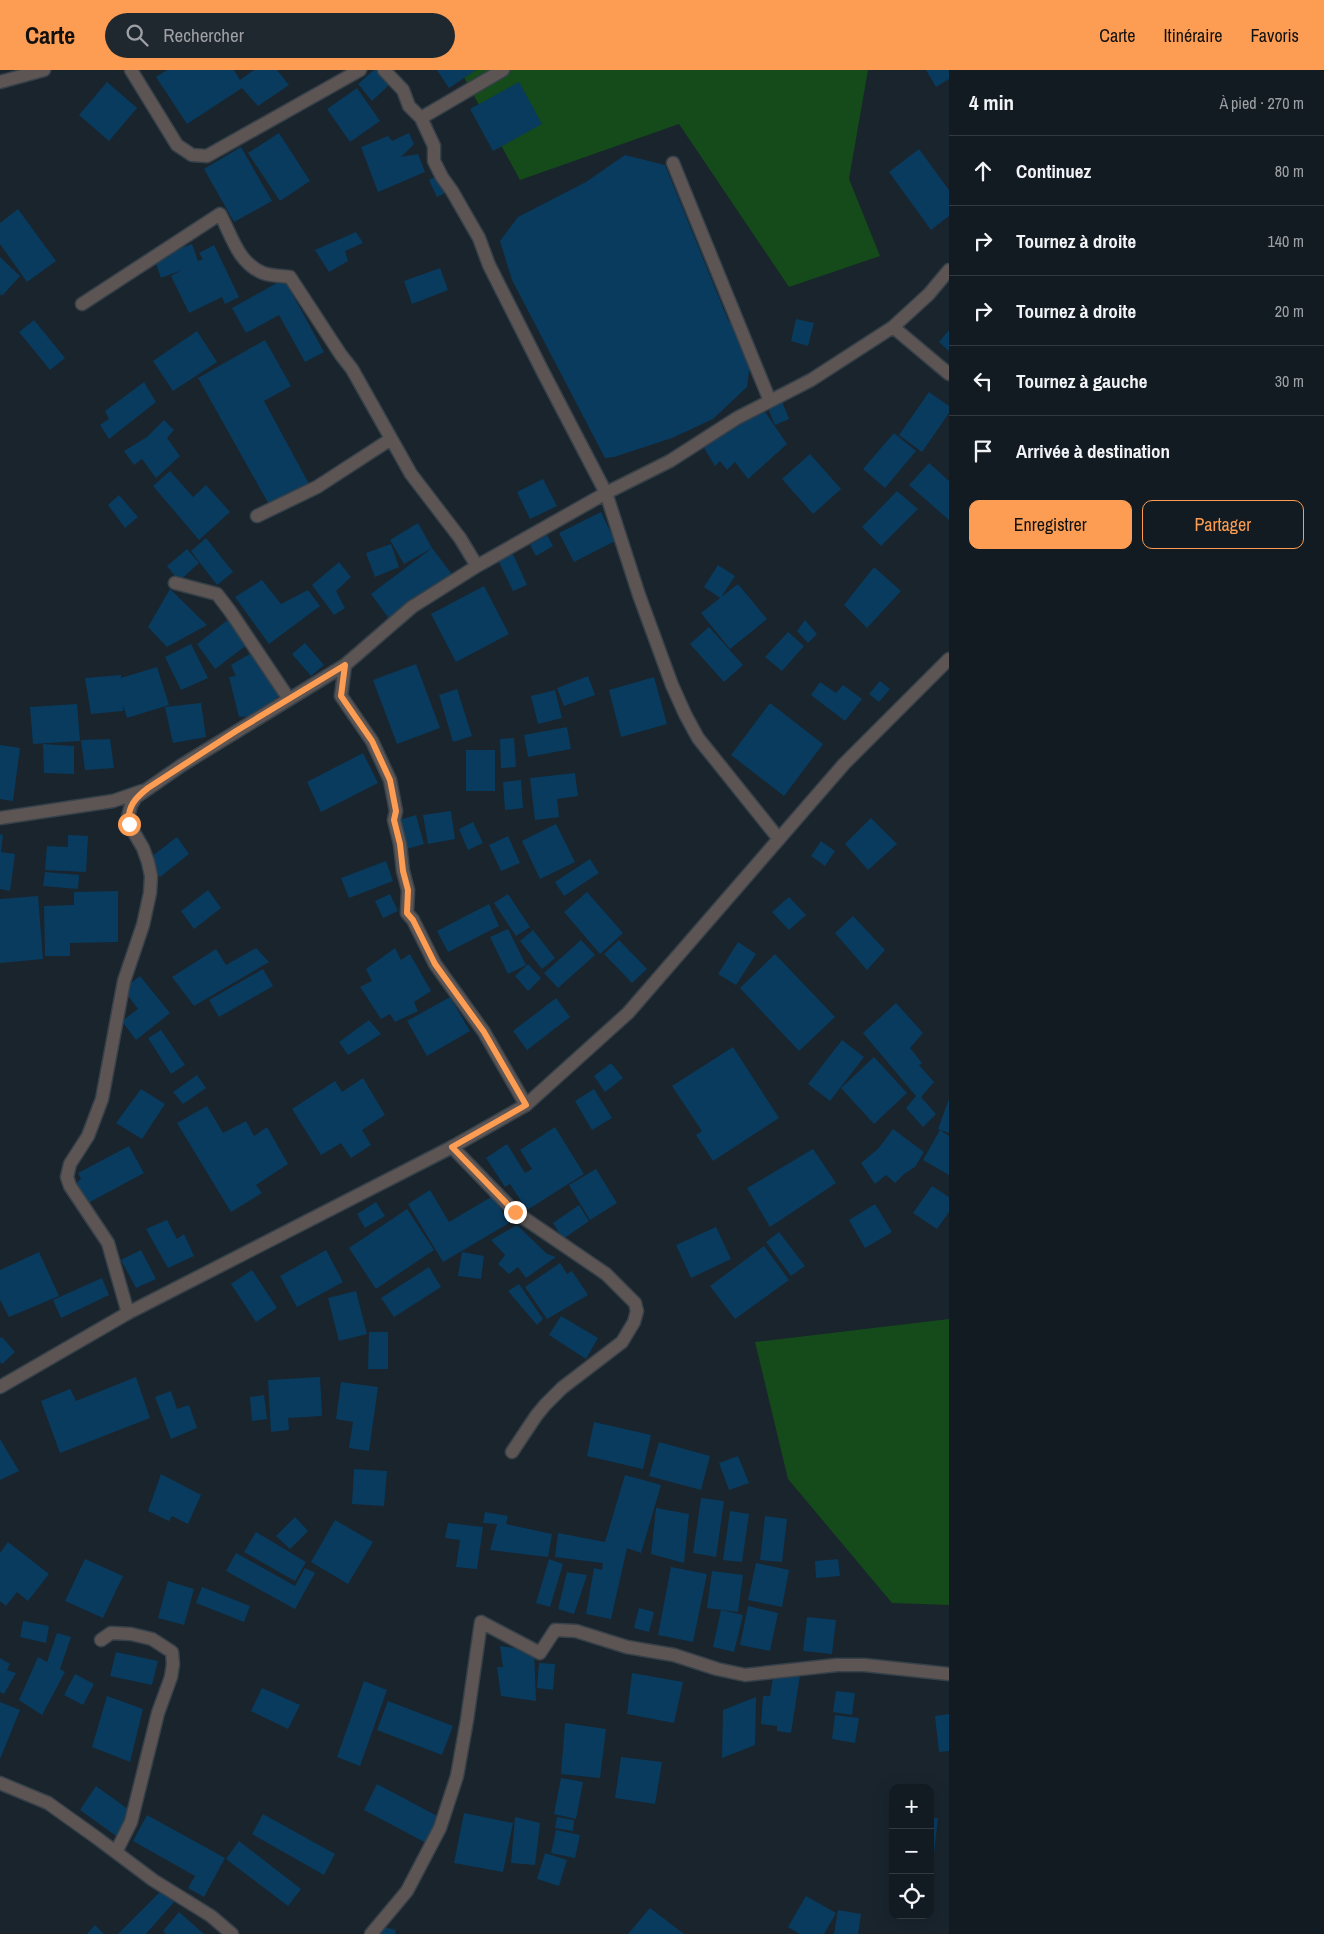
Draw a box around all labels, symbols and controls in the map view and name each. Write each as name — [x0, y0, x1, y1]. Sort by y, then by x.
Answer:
search box — [105, 13, 455, 58]
text: Carte — [25, 19, 75, 51]
icon: search — [123, 21, 151, 49]
text: Rechercher — [163, 22, 244, 48]
text: Carte — [1099, 23, 1135, 48]
text: Itinéraire — [1163, 23, 1223, 48]
text: Favoris — [1251, 23, 1299, 48]
text: 4 min — [969, 88, 1014, 117]
text: À pied · 270 m — [1219, 92, 1304, 114]
icon: ahead — [969, 157, 997, 185]
text: Continuez — [1016, 158, 1091, 184]
text: 80 m — [1275, 160, 1304, 182]
icon: right — [969, 227, 997, 255]
text: Tournez à droite — [1016, 228, 1136, 254]
text: 140 m — [1268, 230, 1304, 252]
icon: right — [969, 297, 997, 325]
text: Tournez à droite — [1016, 298, 1136, 324]
text: 20 m — [1275, 300, 1304, 322]
icon: left — [969, 367, 997, 395]
text: Tournez à gauche — [1016, 368, 1147, 394]
text: 30 m — [1275, 370, 1304, 392]
icon: arrive — [969, 437, 997, 465]
text: Arrivée à destination — [1016, 438, 1170, 464]
button: Enregistrer — [969, 500, 1132, 549]
button: Partager — [1142, 500, 1304, 549]
route start — [118, 813, 141, 836]
route end — [504, 1201, 527, 1224]
map controls — [889, 1784, 934, 1919]
button: + — [889, 1784, 934, 1829]
button: − — [889, 1829, 934, 1874]
button: locate — [889, 1874, 934, 1919]

